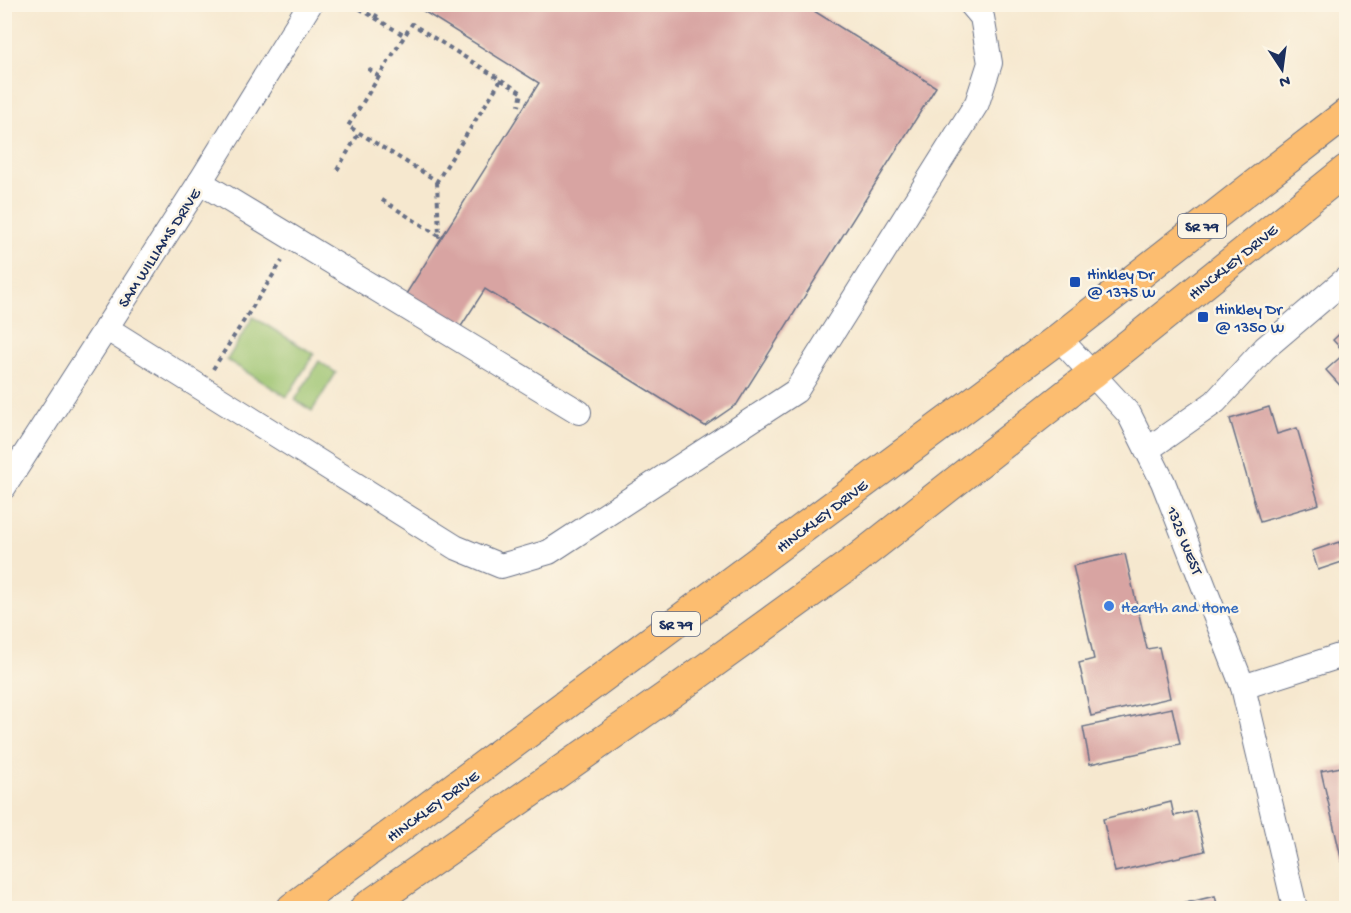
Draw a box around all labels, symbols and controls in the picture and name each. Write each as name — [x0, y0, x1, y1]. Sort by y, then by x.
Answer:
north arrow — [1252, 39, 1312, 99]
text: N — [1277, 70, 1292, 91]
street label: SAM WILLIAMS DRIVE — [115, 185, 207, 312]
road number: SR 79 — [1178, 214, 1226, 238]
street label: HINCKLEY DRIVE — [1186, 221, 1284, 306]
place label: Hinkley Dr @ 1375 W — [1087, 267, 1156, 304]
marker: Hinkley Dr @ 1375 W — [1068, 275, 1082, 289]
place label: Hinkley Dr @ 1350 W — [1215, 302, 1285, 339]
marker: Hinkley Dr @ 1350 W — [1196, 310, 1210, 324]
street label: HINCKLEY DRIVE — [774, 477, 873, 558]
street label: 1325 WEST — [1160, 503, 1205, 579]
marker: Hearth and Home — [1102, 599, 1116, 613]
place label: Hearth and Home — [1121, 600, 1239, 619]
road number: SR 79 — [652, 612, 700, 636]
street label: HINCKLEY DRIVE — [384, 767, 485, 848]

